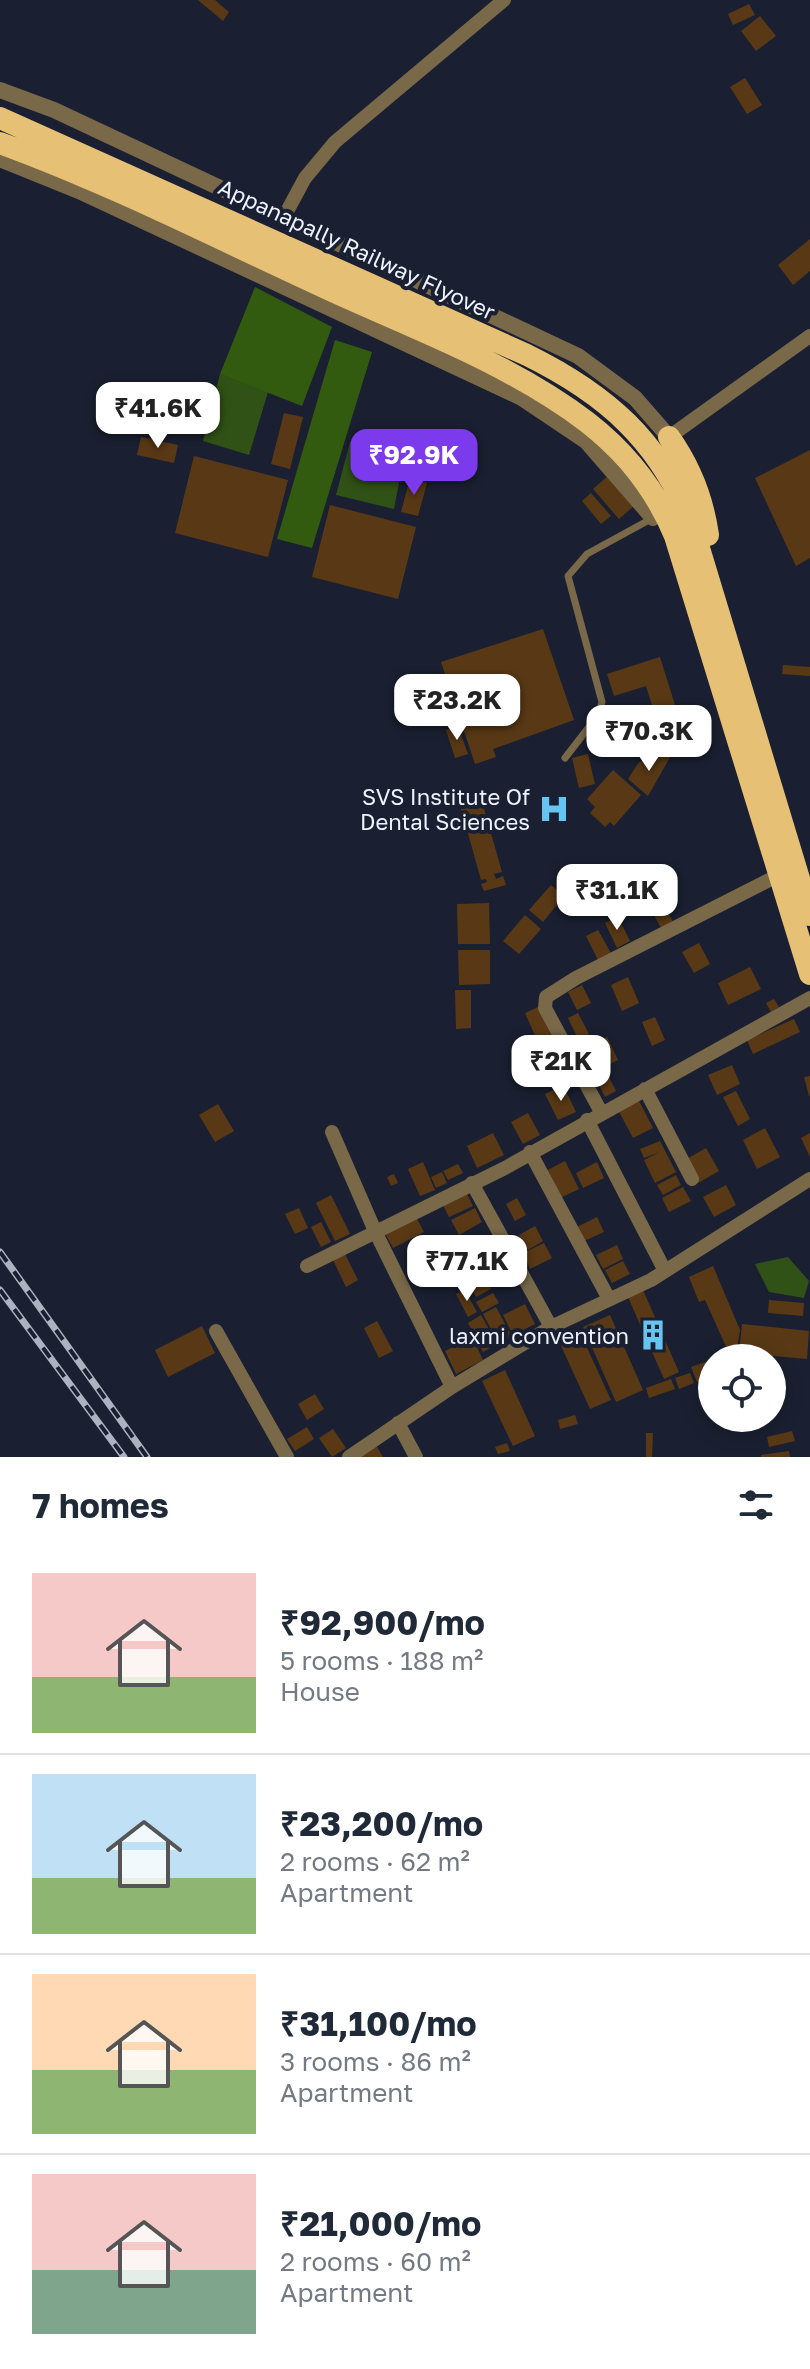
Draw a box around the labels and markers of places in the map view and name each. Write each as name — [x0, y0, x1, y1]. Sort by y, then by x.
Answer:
pin: ₹41.6K — [93, 382, 223, 450]
pin: ₹92.9K — [349, 429, 479, 497]
pin: ₹23.2K — [392, 674, 522, 742]
pin: ₹70.3K — [584, 705, 714, 773]
place label: SVS Institute Of Dental Sciences — [360, 783, 530, 835]
hospital icon: SVS Institute Of Dental Sciences — [537, 792, 571, 826]
pin: ₹31.1K — [552, 864, 682, 932]
pin: ₹21K — [514, 1035, 608, 1103]
pin: ₹77.1K — [402, 1235, 532, 1303]
building icon: laxmi convention — [636, 1318, 670, 1352]
place label: laxmi convention — [449, 1322, 629, 1349]

